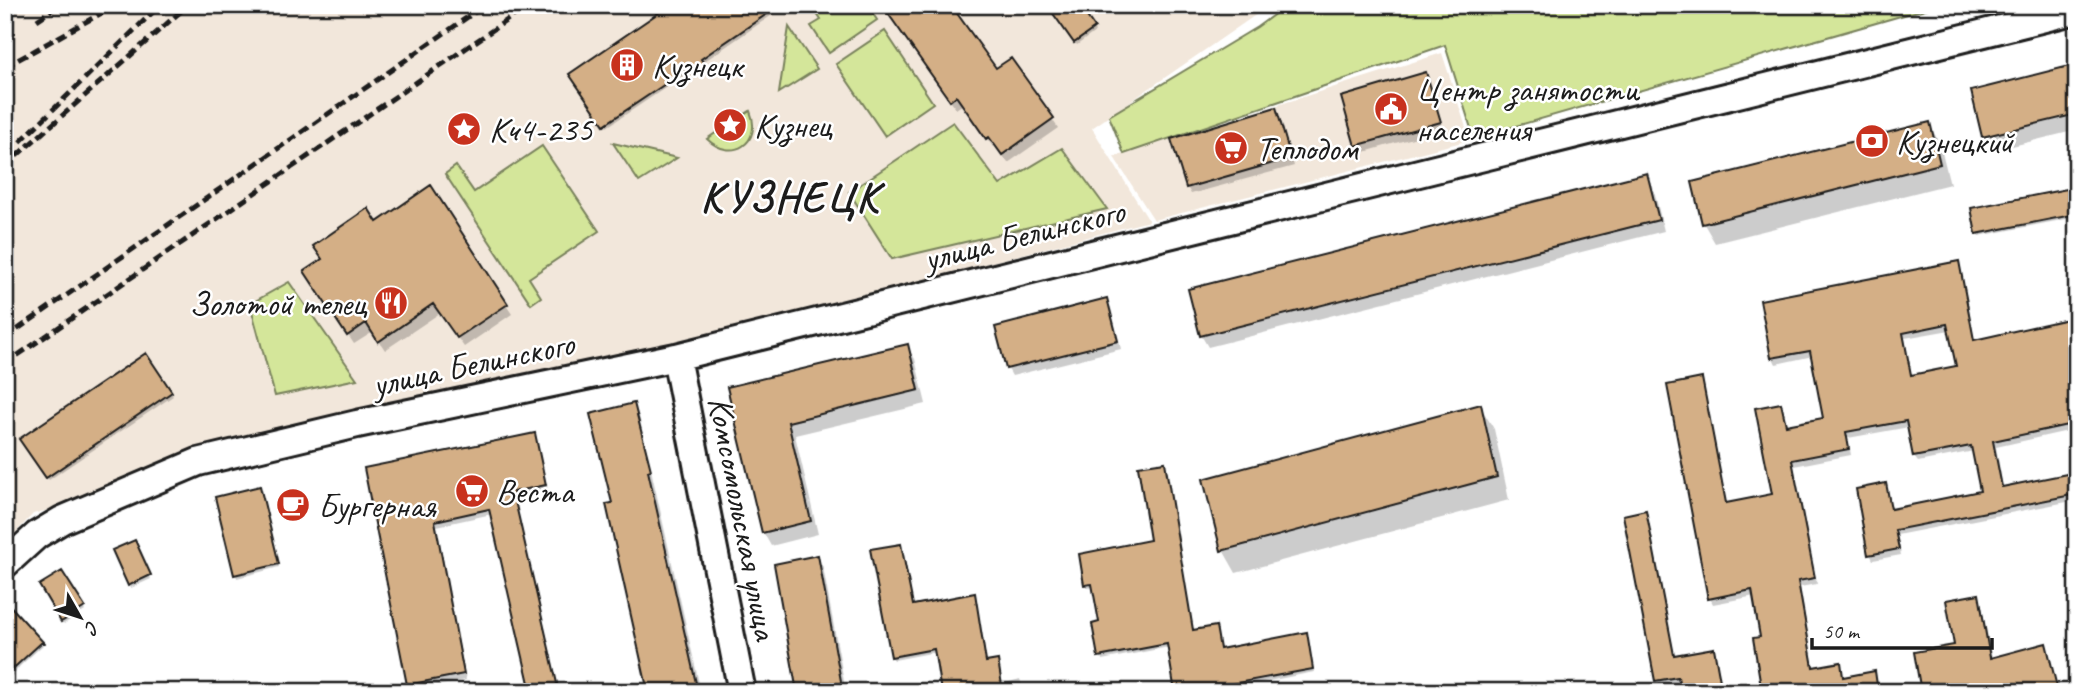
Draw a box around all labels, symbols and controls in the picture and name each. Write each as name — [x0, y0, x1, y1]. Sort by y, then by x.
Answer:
place label: Кузнецк — [652, 43, 745, 88]
building icon: Кузнецк — [608, 46, 646, 84]
place label: Центр занятости населения — [1416, 67, 1641, 152]
public building icon: Центр занятости населения — [1372, 90, 1410, 128]
place label: Кузнец — [754, 103, 833, 148]
place icon: Кузнец — [711, 106, 749, 144]
place label: Кч4-235 — [489, 107, 595, 152]
place icon: Кч4-235 — [445, 110, 483, 148]
place label: Кузнецкий — [1896, 119, 2016, 164]
bank icon: Кузнецкий — [1853, 122, 1891, 160]
place label: Теплодом — [1256, 126, 1359, 171]
supermarket icon: Теплодом — [1212, 129, 1250, 167]
district label: КУЗНЕЦК — [700, 171, 886, 224]
street label: улица Белинского — [917, 188, 1130, 282]
place label: Золотой телец — [189, 281, 368, 326]
restaurant icon: Золотой телец — [372, 284, 410, 322]
street label: улица Белинского — [366, 320, 580, 408]
street label: Комсомольская улица — [697, 393, 789, 645]
place label: Веста — [496, 469, 575, 514]
supermarket icon: Веста — [453, 472, 491, 510]
place label: Бургерная — [318, 483, 437, 528]
cafe icon: Бургерная — [274, 486, 312, 524]
north arrow — [46, 582, 116, 652]
scale bar — [1812, 606, 1993, 650]
text: С — [78, 616, 105, 640]
text: 50 m — [1823, 618, 1861, 644]

